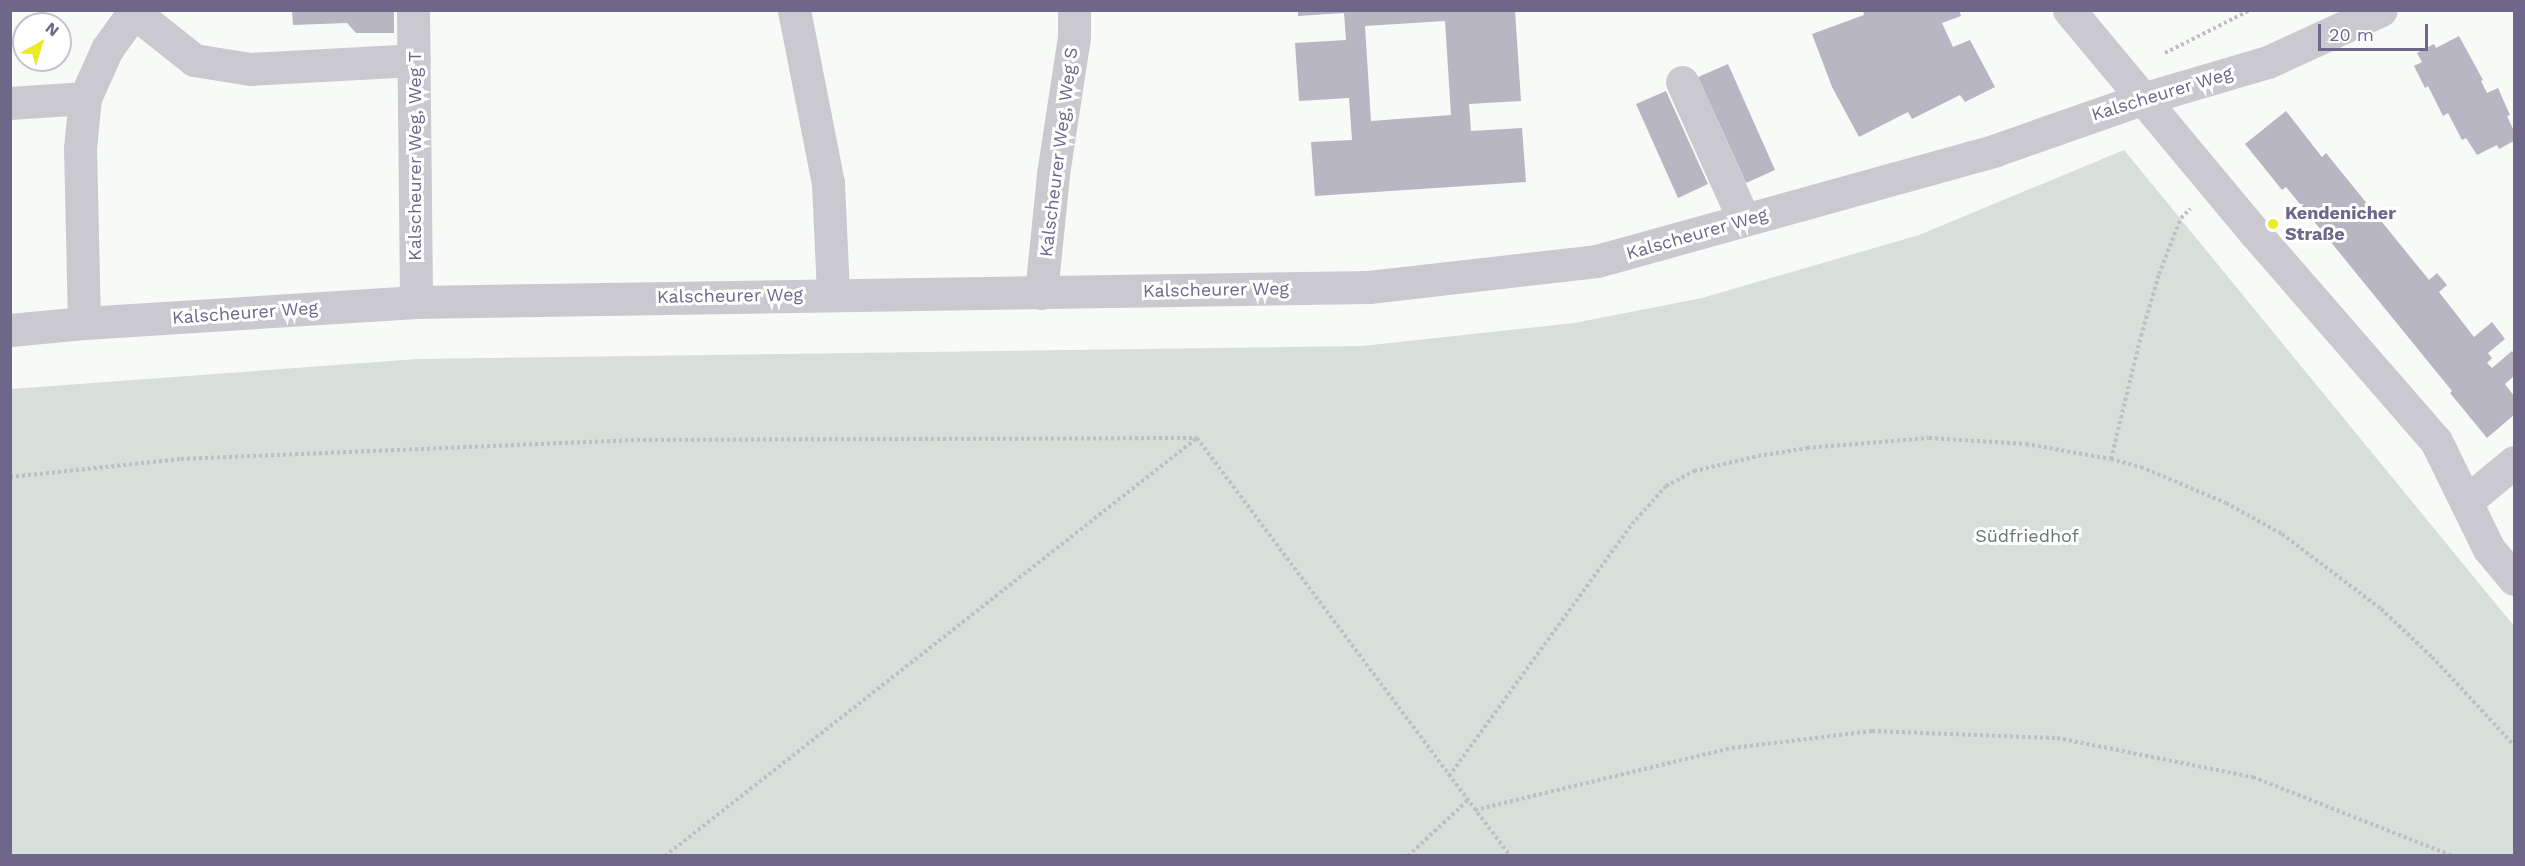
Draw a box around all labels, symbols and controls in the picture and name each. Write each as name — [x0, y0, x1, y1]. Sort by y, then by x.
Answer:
north arrow — [12, 12, 72, 72]
scale bar — [2321, 12, 2430, 50]
text: N — [42, 18, 63, 40]
text: 20 m — [2329, 24, 2374, 45]
street label: Kalscheurer Weg, Weg S — [1035, 45, 1083, 259]
street label: Kalscheurer Weg, Weg T — [404, 50, 426, 262]
street label: Kalscheurer Weg — [2089, 62, 2235, 126]
street label: Kalscheurer Weg — [1623, 203, 1771, 265]
place label: Kendenicher Straße — [2285, 203, 2396, 246]
marker: Kendenicher Straße — [2266, 217, 2280, 231]
street label: Kalscheurer Weg — [1142, 278, 1290, 302]
street label: Kalscheurer Weg — [656, 284, 804, 308]
street label: Kalscheurer Weg — [171, 297, 319, 329]
park label: Südfriedhof — [1975, 525, 2079, 547]

